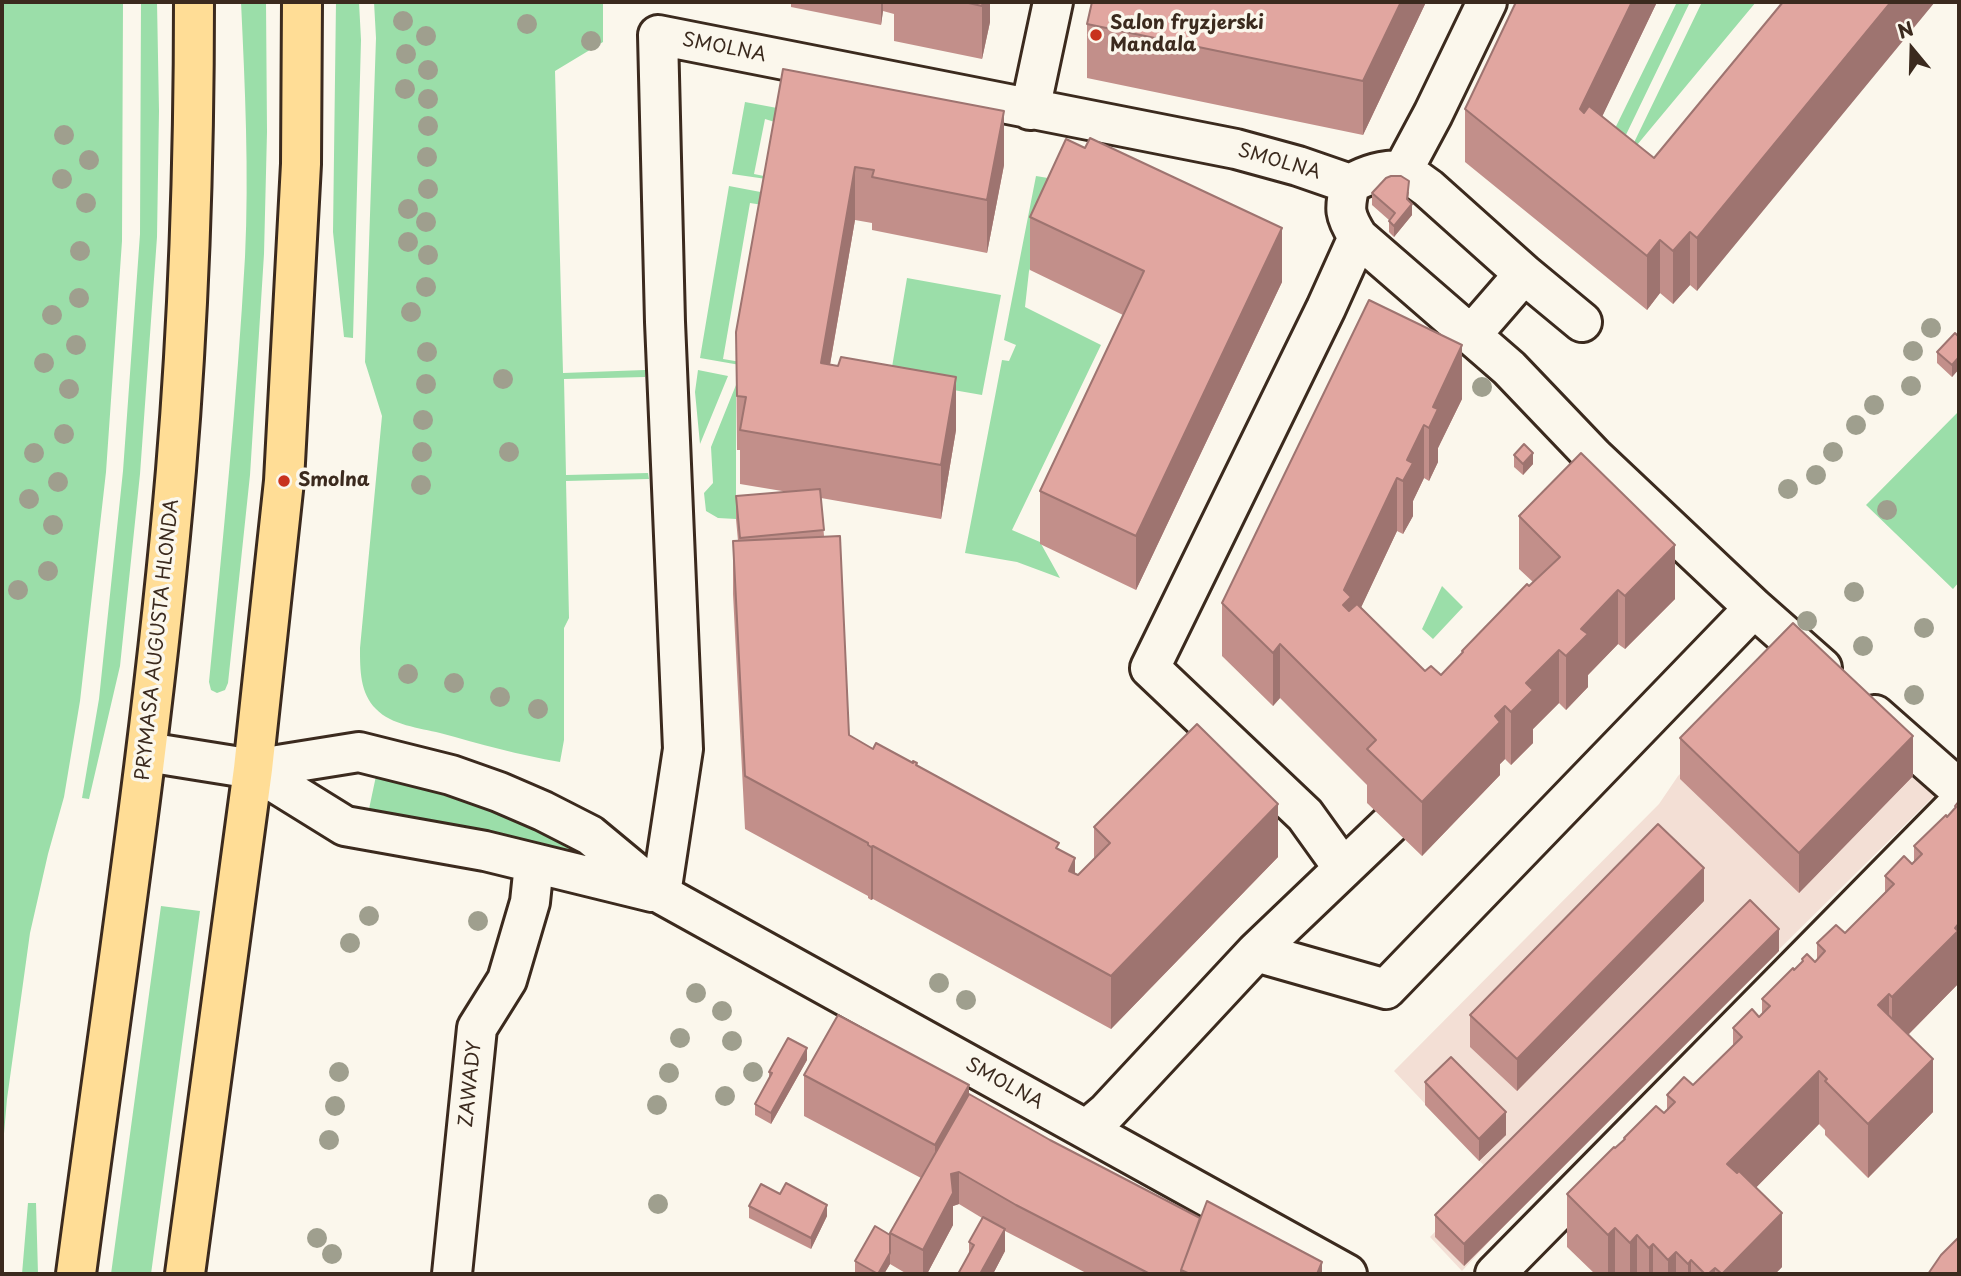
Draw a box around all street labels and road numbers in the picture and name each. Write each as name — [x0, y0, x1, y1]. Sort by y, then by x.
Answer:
street label: SMOLNA — [680, 29, 768, 67]
street label: SMOLNA — [1235, 139, 1323, 185]
street label: PRYMASA AUGUSTA HLONDA — [132, 498, 184, 782]
street label: ZAWADY — [455, 1040, 487, 1128]
street label: SMOLNA — [961, 1053, 1047, 1115]

